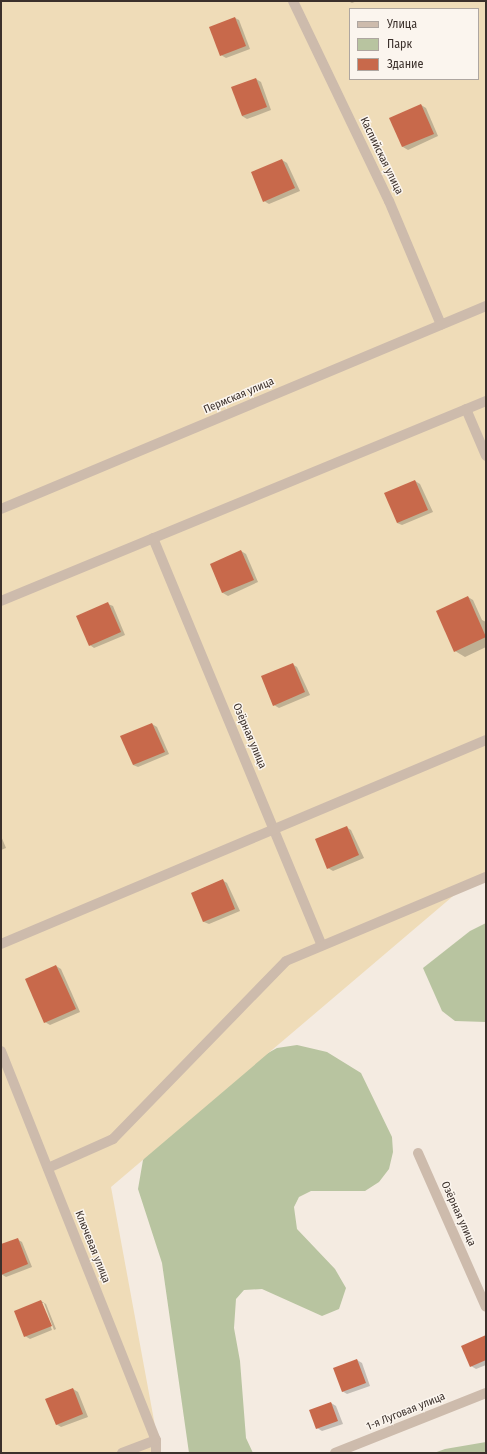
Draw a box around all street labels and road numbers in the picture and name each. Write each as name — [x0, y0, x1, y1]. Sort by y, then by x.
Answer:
street label: Каспийская улица — [357, 115, 405, 197]
street label: Пермская улица — [202, 375, 276, 417]
street label: Озёрная улица — [229, 701, 269, 771]
street label: Озёрная улица — [438, 1179, 478, 1249]
street label: Ключевая улица — [72, 1209, 112, 1285]
street label: 1-я Луговая улица — [365, 1390, 447, 1434]

